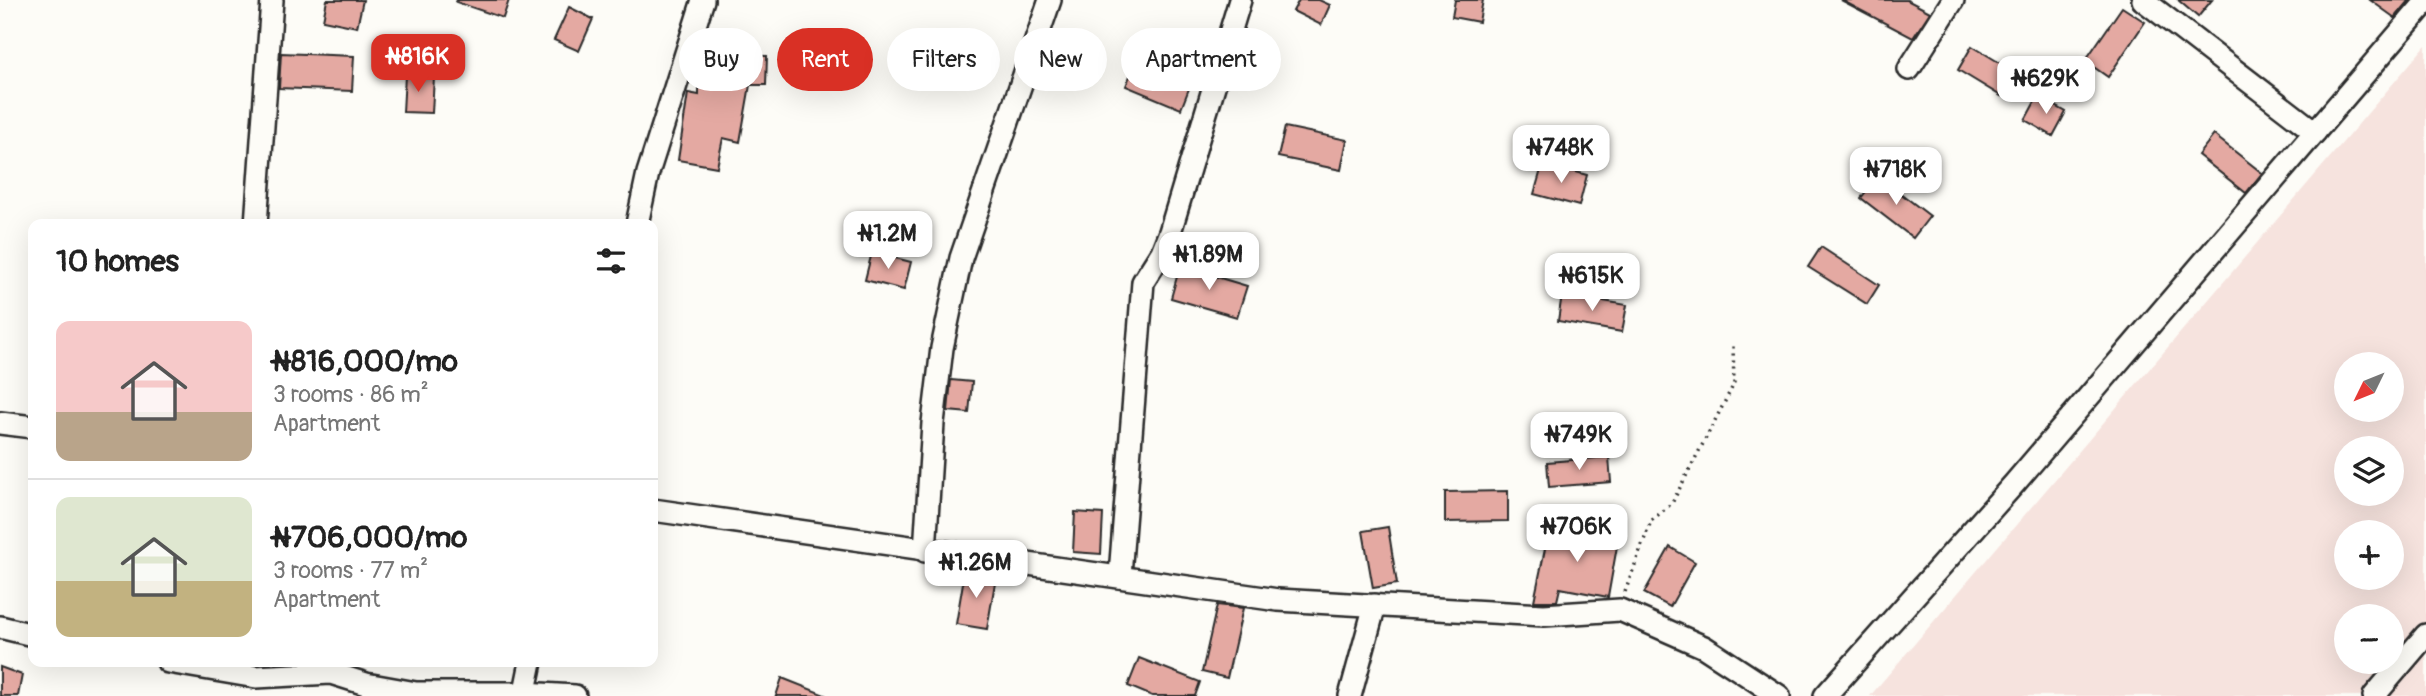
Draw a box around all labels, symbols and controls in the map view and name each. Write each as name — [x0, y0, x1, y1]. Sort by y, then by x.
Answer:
chip: Buy — [679, 28, 763, 91]
chip: Rent — [777, 28, 873, 91]
chip: Filters — [887, 28, 1000, 91]
chip: New — [1014, 28, 1107, 91]
chip: Apartment — [1121, 28, 1281, 91]
pin: ₦816K — [369, 34, 467, 94]
text: ₦816K — [387, 42, 449, 71]
pin: ₦629K — [1997, 57, 2095, 116]
text: ₦629K — [2013, 64, 2079, 93]
pin: ₦748K — [1512, 125, 1610, 185]
text: ₦748K — [1529, 133, 1593, 162]
pin: ₦718K — [1847, 148, 1945, 207]
text: ₦718K — [1866, 155, 1926, 184]
pin: ₦1.2M — [839, 212, 937, 271]
text: ₦1.2M — [859, 219, 917, 248]
pin: ₦1.89M — [1152, 232, 1266, 292]
text: ₦1.89M — [1175, 240, 1243, 269]
icon: filters — [592, 242, 630, 280]
text: 10 homes — [56, 243, 179, 280]
pin: ₦615K — [1543, 254, 1641, 313]
text: ₦615K — [1561, 261, 1623, 290]
text: ₦816,000/mo — [273, 343, 458, 380]
icon: home — [112, 349, 196, 433]
north arrow — [2334, 352, 2404, 422]
map controls — [2334, 352, 2404, 674]
text: 3 rooms · 86 m² — [273, 380, 429, 409]
text: Apartment — [273, 409, 380, 438]
pin: ₦749K — [1530, 412, 1628, 472]
text: ₦749K — [1546, 420, 1612, 449]
button: layers — [2334, 436, 2404, 506]
pin: ₦706K — [1528, 504, 1626, 564]
text: ₦706K — [1543, 512, 1611, 541]
text: ₦706,000/mo — [273, 519, 467, 556]
button: + — [2334, 520, 2404, 590]
icon: home — [112, 525, 196, 609]
pin: ₦1.26M — [919, 540, 1033, 600]
text: ₦1.26M — [941, 548, 1011, 577]
text: 3 rooms · 77 m² — [273, 556, 428, 585]
text: Apartment — [273, 585, 380, 614]
button: − — [2334, 604, 2404, 674]

